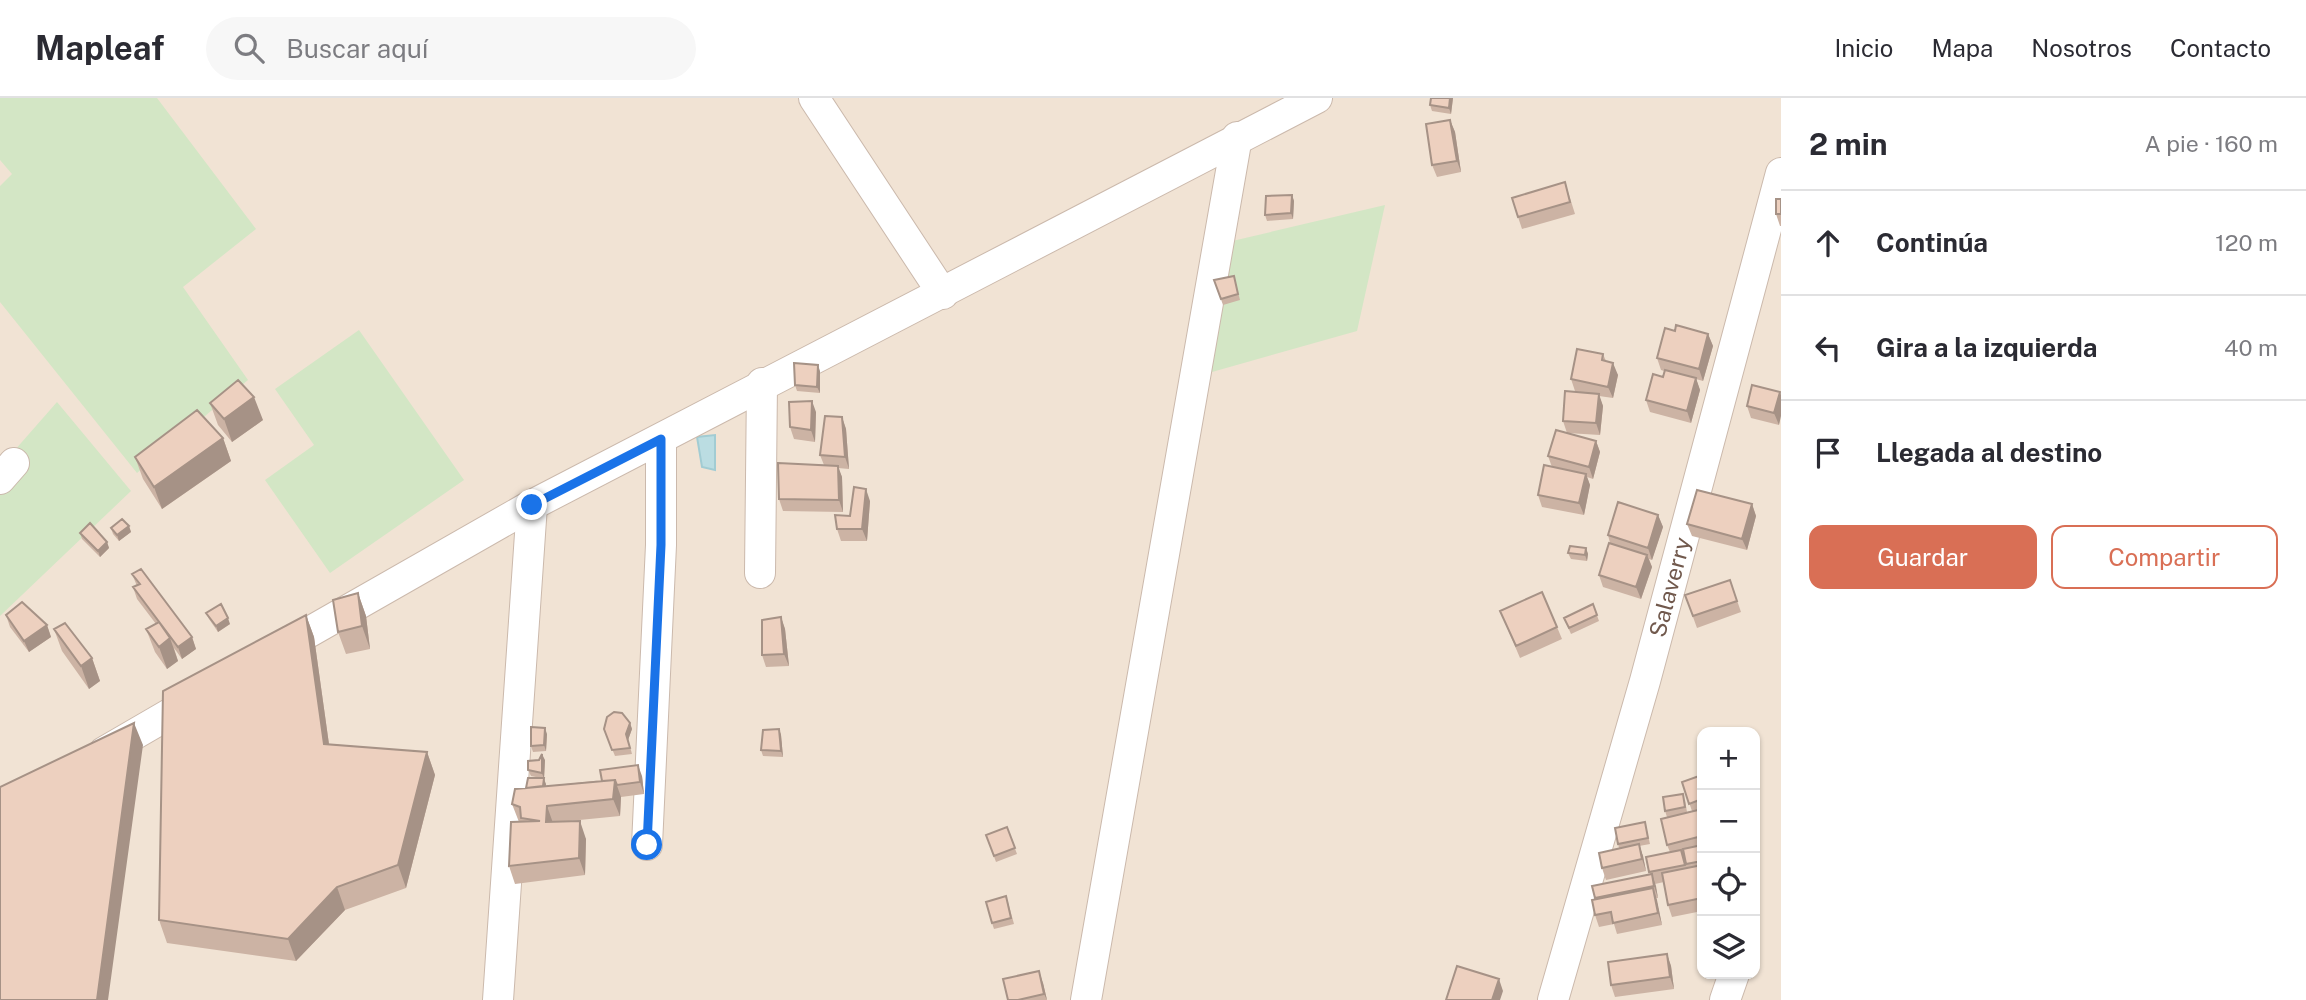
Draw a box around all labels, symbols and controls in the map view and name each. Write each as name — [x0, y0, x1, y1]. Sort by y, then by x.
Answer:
search box — [206, 17, 696, 80]
text: Mapleaf — [35, 29, 164, 67]
icon: search — [230, 29, 268, 67]
text: Buscar aquí — [286, 33, 428, 64]
text: Inicio — [1834, 34, 1893, 62]
text: Mapa — [1931, 34, 1993, 62]
text: Nosotros — [2031, 34, 2132, 62]
text: Contacto — [2170, 34, 2271, 62]
text: 2 min — [1809, 126, 1888, 162]
text: A pie · 160 m — [2144, 130, 2278, 157]
icon: ahead — [1809, 224, 1847, 262]
text: Continúa — [1876, 227, 1988, 258]
text: 120 m — [2215, 229, 2278, 256]
icon: left — [1809, 329, 1847, 367]
text: Gira a la izquierda — [1876, 332, 2098, 363]
text: 40 m — [2224, 334, 2278, 361]
icon: arrive — [1809, 434, 1847, 472]
text: Llegada al destino — [1876, 437, 2102, 468]
route end — [516, 489, 547, 520]
button: Guardar — [1809, 525, 2037, 589]
button: Compartir — [2051, 525, 2278, 589]
street label: Salaverry — [1643, 534, 1696, 640]
map controls — [1697, 727, 1760, 979]
button: + — [1697, 727, 1760, 790]
button: − — [1697, 790, 1760, 853]
route start — [631, 829, 662, 860]
button: locate — [1697, 853, 1760, 916]
button: layers — [1697, 916, 1760, 979]

